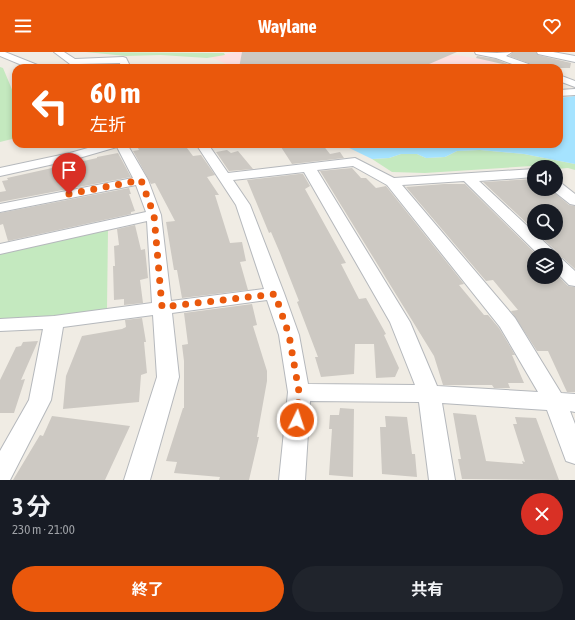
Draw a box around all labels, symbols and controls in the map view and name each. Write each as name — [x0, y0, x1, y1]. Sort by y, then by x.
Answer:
icon: menu — [12, 15, 34, 37]
icon: heart — [541, 15, 563, 37]
text: Waylane — [258, 16, 317, 37]
text: 60 m — [90, 77, 140, 109]
icon: left — [24, 80, 76, 132]
text: 左折 — [90, 114, 126, 135]
pin — [52, 153, 86, 194]
icon: arrive — [58, 159, 80, 181]
map controls — [527, 160, 563, 284]
button: sound — [527, 160, 563, 196]
button: search — [527, 204, 563, 240]
button: layers — [527, 248, 563, 284]
position arrow — [276, 399, 318, 441]
text: 3 分 — [12, 493, 51, 520]
button: close — [521, 493, 563, 535]
text: 230 m · 21:00 — [12, 522, 75, 537]
button: 終了 — [12, 566, 284, 612]
button: 共有 — [292, 566, 563, 612]

